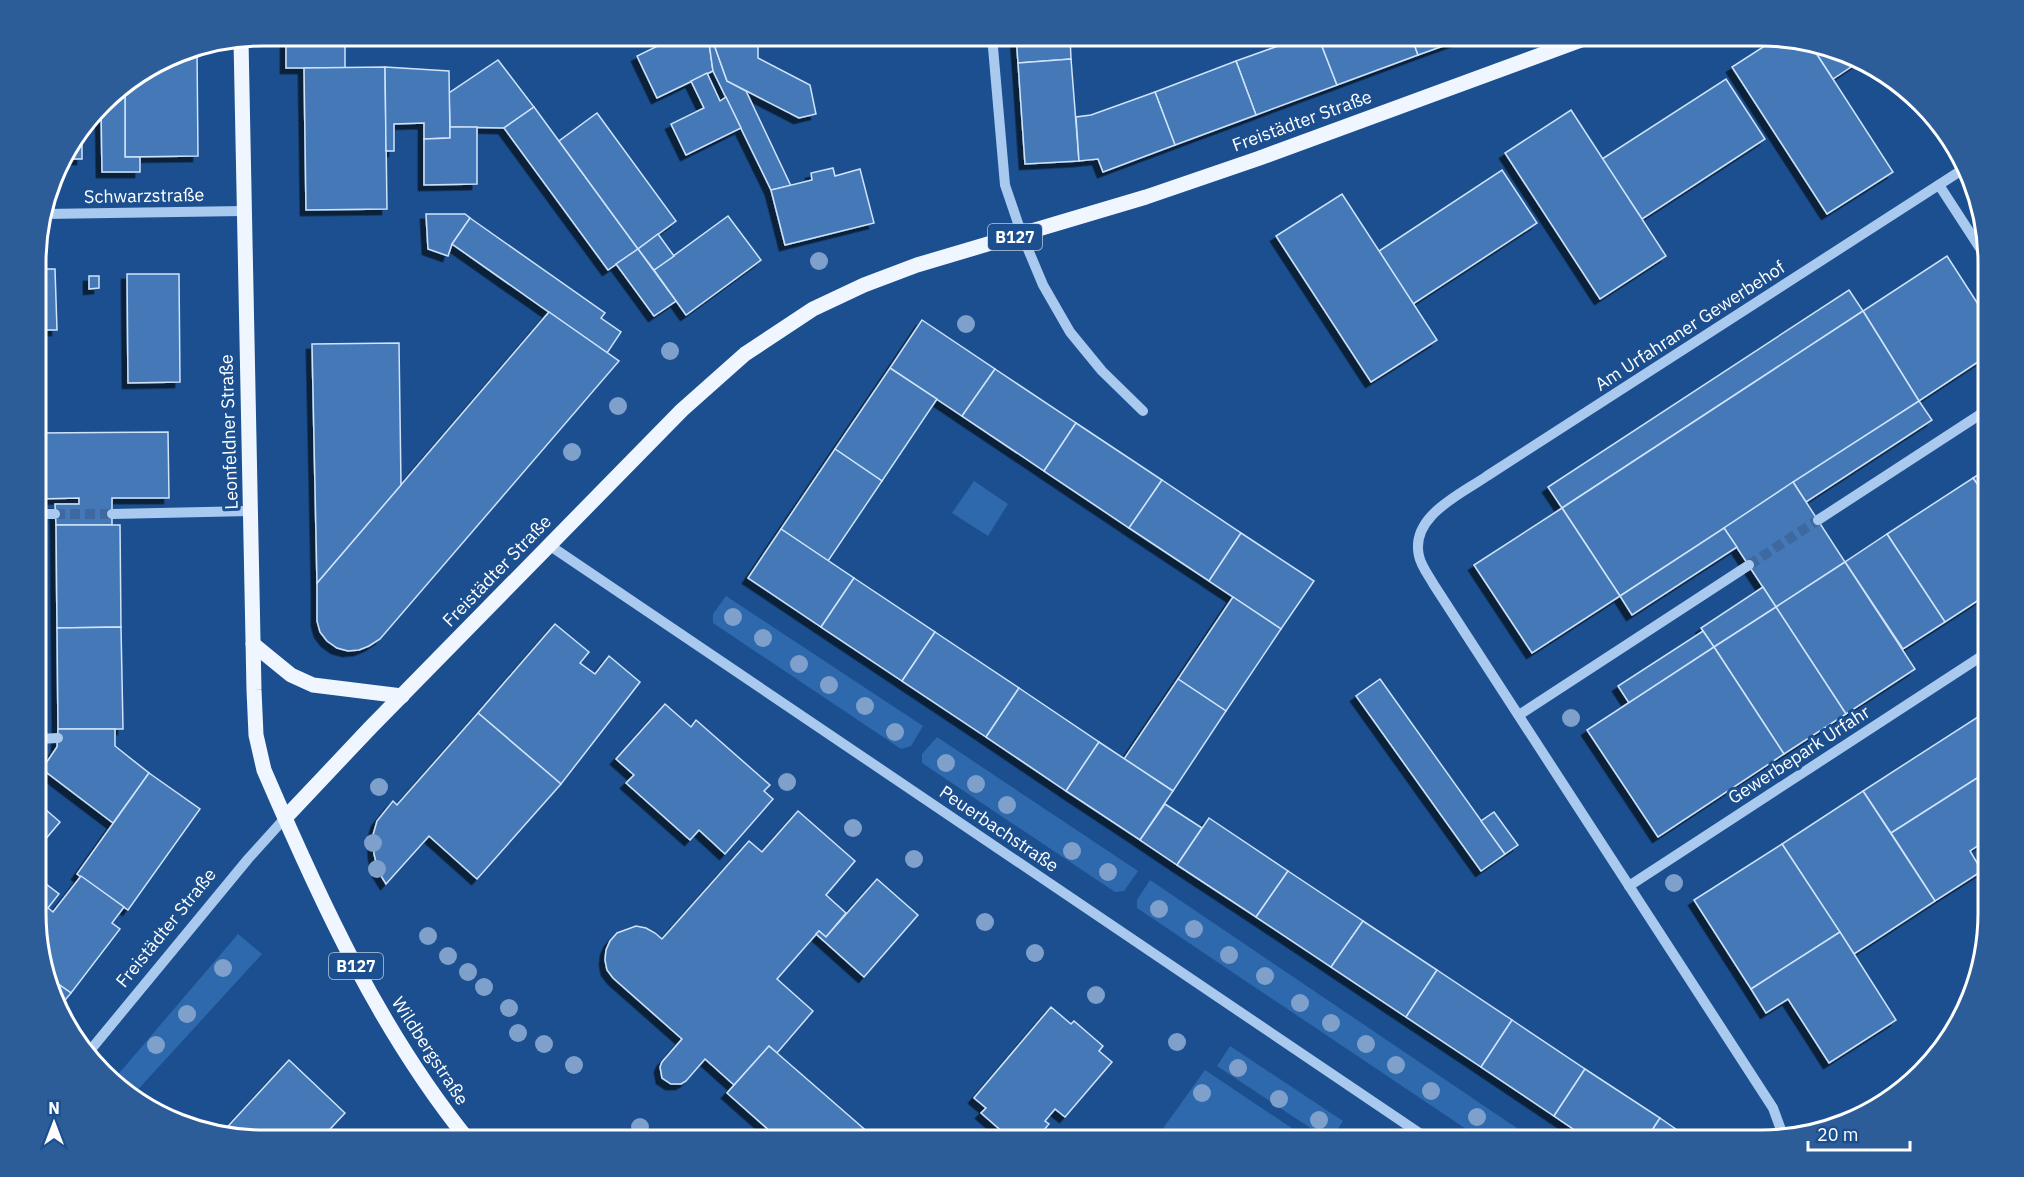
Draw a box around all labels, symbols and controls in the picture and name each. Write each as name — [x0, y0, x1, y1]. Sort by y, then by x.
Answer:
street label: Freistädter Straße — [1229, 85, 1375, 156]
street label: Schwarzstraße — [84, 183, 204, 208]
road number: B127 — [988, 224, 1042, 250]
street label: Am Urfahraner Gewerbehof — [1590, 255, 1789, 396]
street label: Leonfeldner Straße — [214, 354, 243, 510]
street label: Freistädter Straße — [437, 510, 556, 631]
street label: Gewerbepark Urfahr — [1724, 700, 1874, 809]
street label: Peuerbachstraße — [935, 780, 1063, 877]
street label: Freistädter Straße — [110, 863, 221, 992]
road number: B127 — [329, 953, 383, 979]
street label: Wildbergstraße — [387, 992, 474, 1109]
north arrow — [24, 1093, 84, 1153]
text: N — [48, 1098, 60, 1118]
scale bar — [1808, 1114, 1910, 1152]
text: 20 m — [1817, 1123, 1859, 1146]

